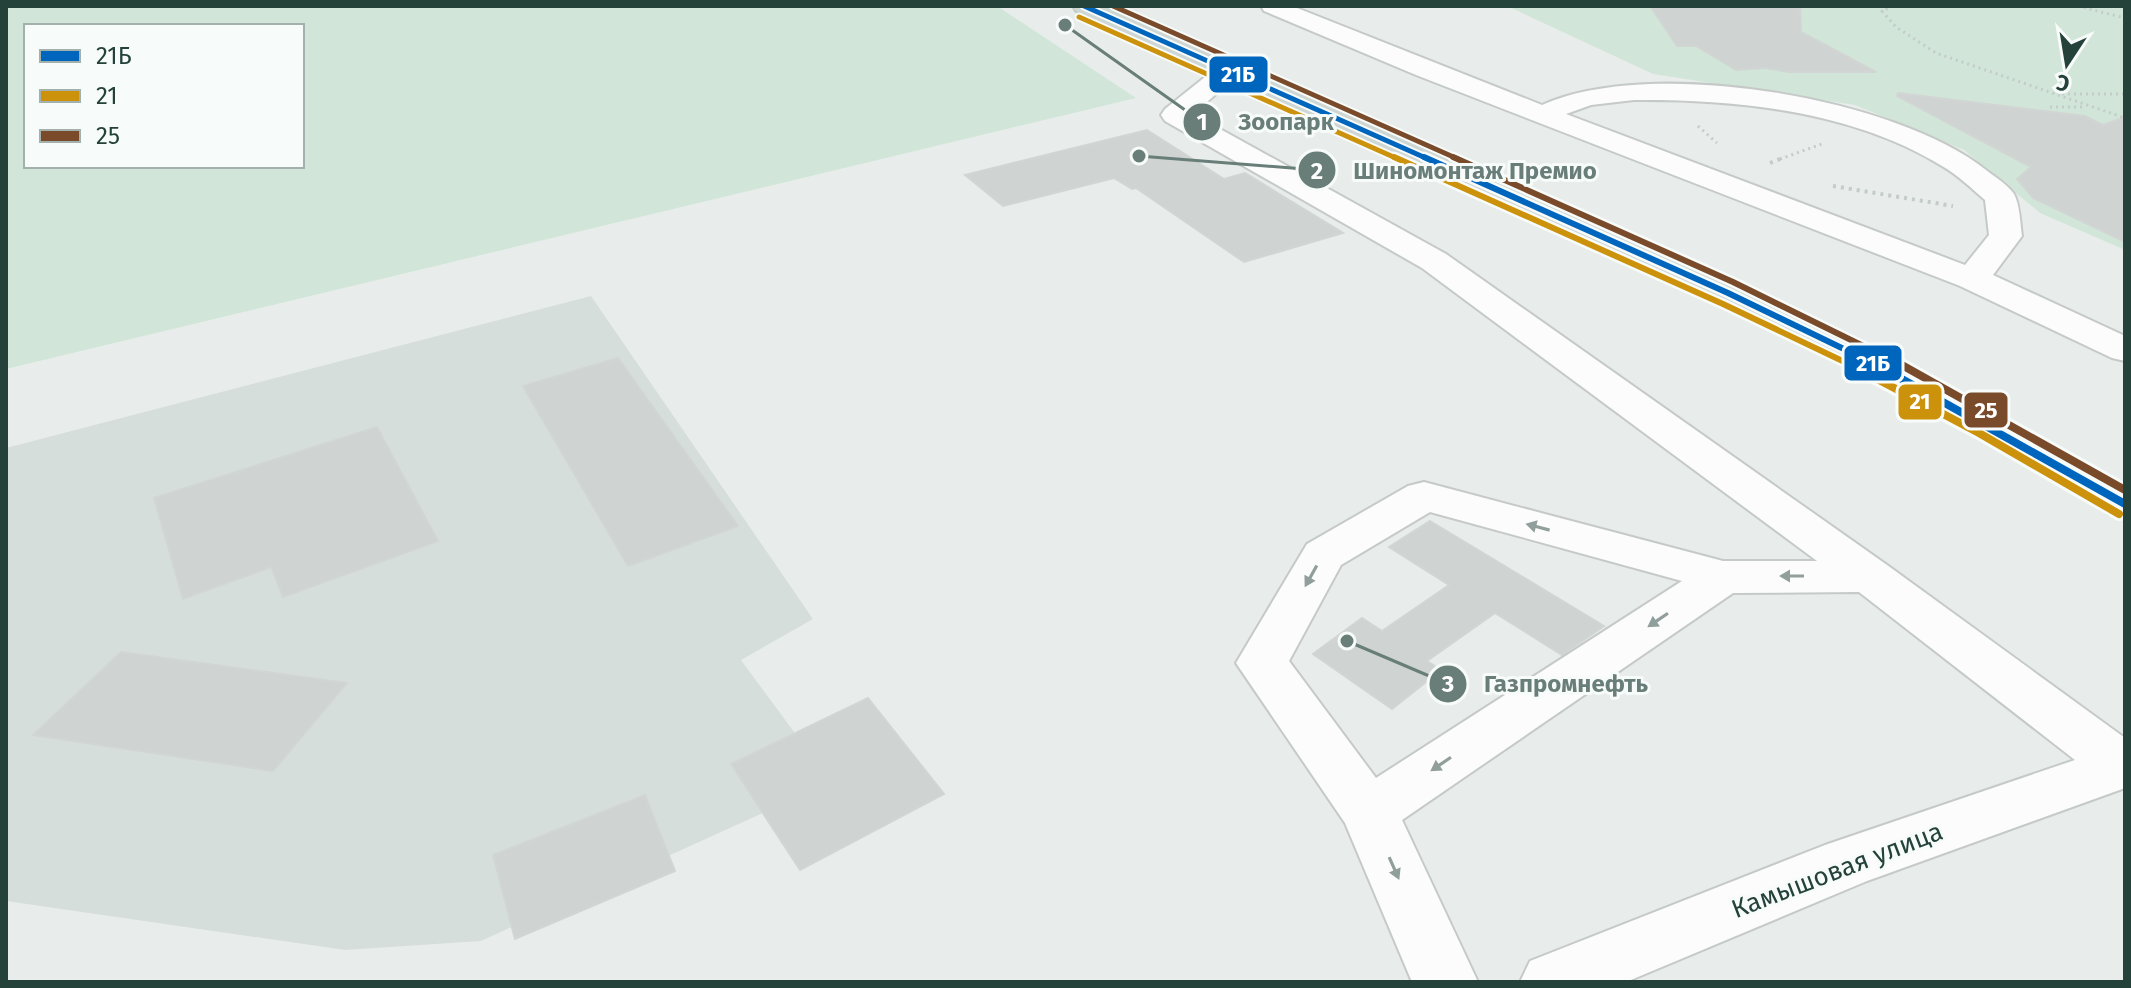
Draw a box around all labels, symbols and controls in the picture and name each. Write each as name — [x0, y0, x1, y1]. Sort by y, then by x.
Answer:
legend — [24, 24, 304, 168]
north arrow — [2027, 24, 2107, 104]
text: 21Б — [96, 42, 132, 70]
line badge: 21Б — [1208, 55, 1269, 94]
text: 21Б — [1221, 61, 1255, 88]
text: С — [2054, 68, 2072, 98]
text: 21 — [96, 82, 118, 110]
callout: Зоопарк — [1182, 98, 1350, 146]
text: 1 — [1196, 108, 1208, 136]
text: Зоопарк — [1237, 108, 1335, 136]
text: 25 — [96, 122, 120, 150]
callout: Шиномонтаж Премио — [1297, 146, 1613, 194]
text: 2 — [1311, 157, 1323, 185]
text: Шиномонтаж Премио — [1353, 157, 1597, 185]
line badge: 21Б — [1843, 344, 1903, 382]
text: 21Б — [1856, 350, 1890, 377]
line badge: 21 — [1897, 383, 1943, 421]
text: 21 — [1909, 388, 1931, 415]
line badge: 25 — [1963, 391, 2009, 429]
text: 25 — [1974, 397, 1998, 424]
one-way arrow — [1526, 520, 1550, 533]
one-way arrow — [1304, 565, 1317, 588]
one-way arrow — [1779, 570, 1804, 583]
one-way arrow — [1647, 612, 1668, 627]
callout: Газпромнефть — [1428, 660, 1664, 708]
text: 3 — [1441, 670, 1454, 698]
text: Газпромнефть — [1484, 670, 1649, 698]
one-way arrow — [1431, 756, 1452, 771]
street label: Камышовая улица — [1727, 816, 1947, 925]
one-way arrow — [1388, 856, 1401, 879]

